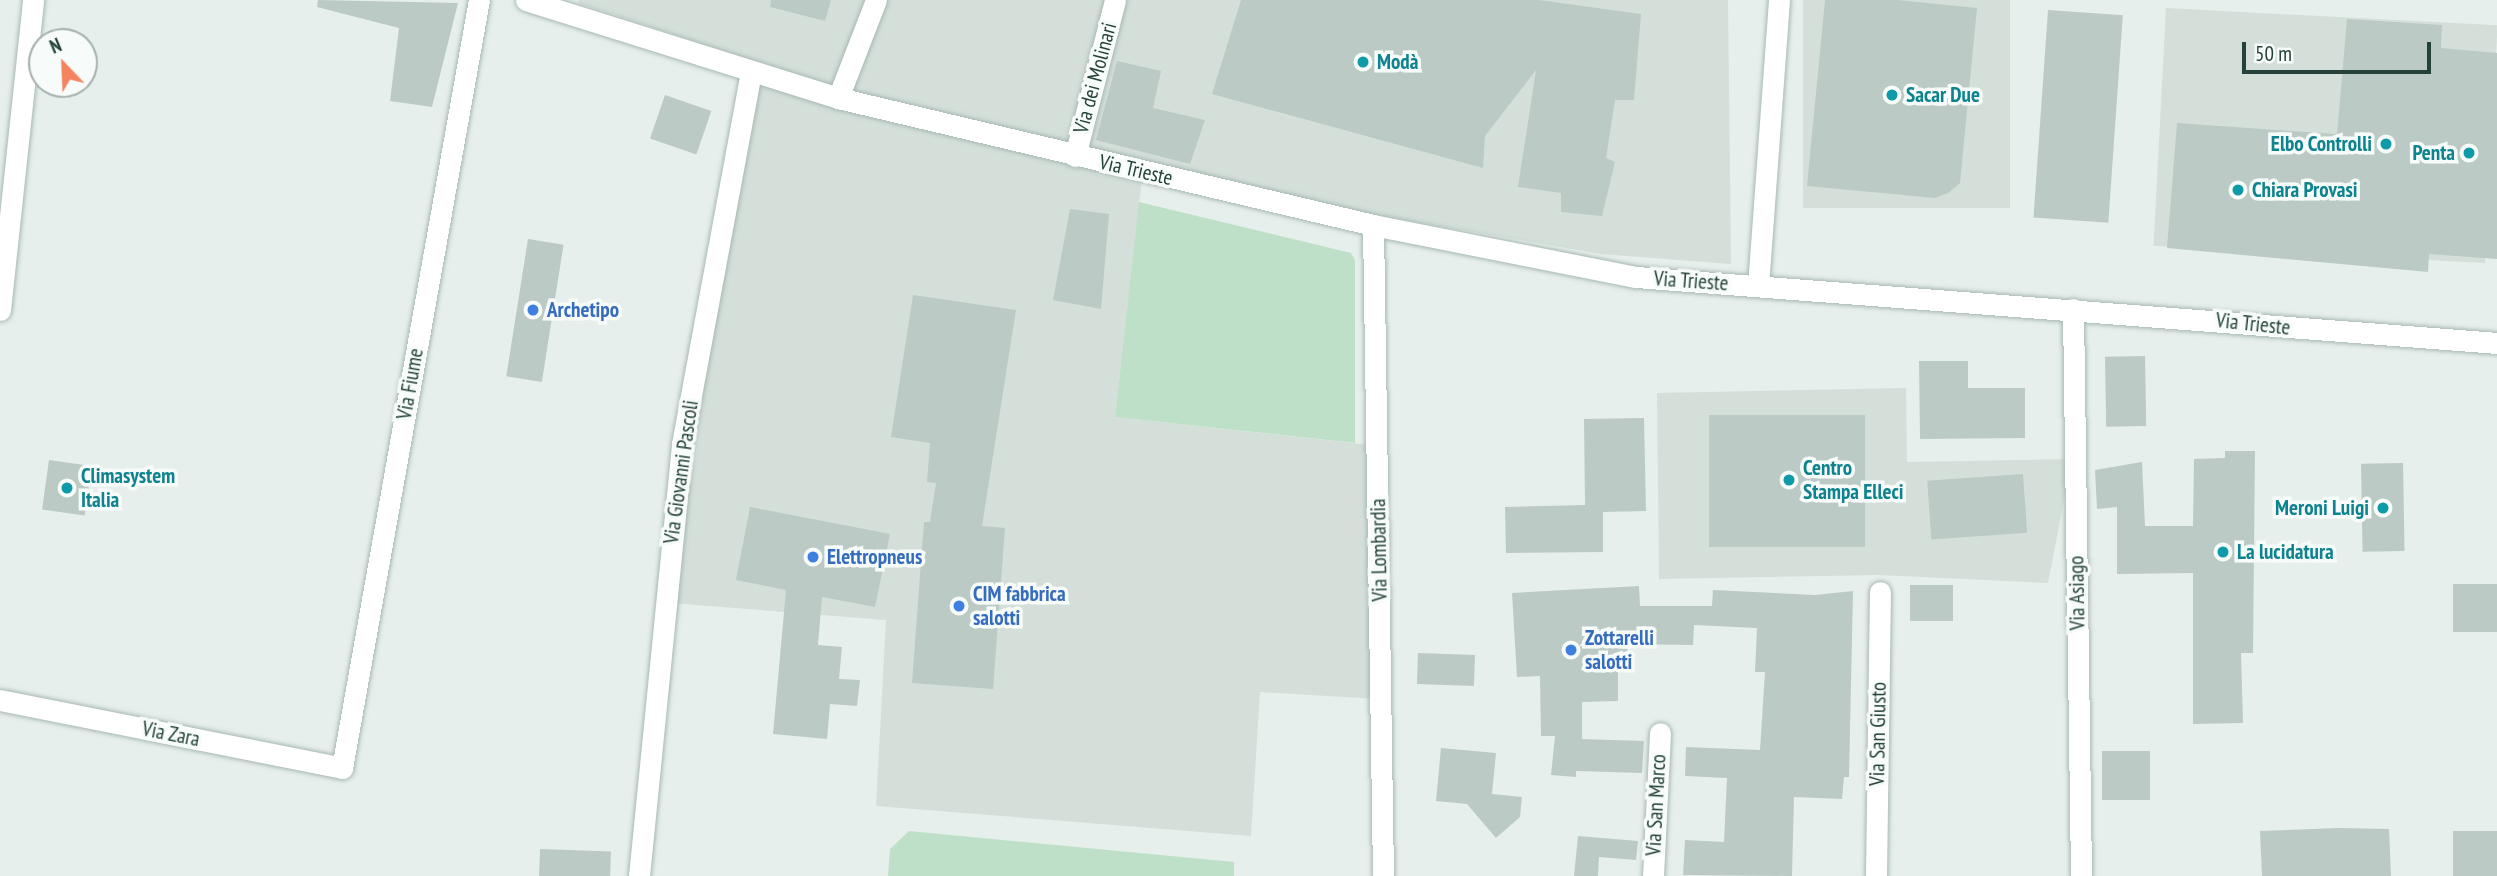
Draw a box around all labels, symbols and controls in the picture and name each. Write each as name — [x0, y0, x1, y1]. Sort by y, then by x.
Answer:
street label: Via dei Molinari — [1068, 20, 1122, 136]
north arrow — [28, 28, 98, 98]
scale bar — [2245, 28, 2434, 72]
text: N — [46, 32, 65, 59]
text: 50 m — [2255, 40, 2292, 67]
place label: Modà — [1377, 49, 1418, 75]
marker: Modà — [1355, 54, 1371, 70]
place label: Sacar Due — [1906, 82, 1980, 108]
marker: Sacar Due — [1884, 87, 1900, 103]
place label: Elbo Controlli — [2271, 131, 2372, 157]
marker: Elbo Controlli — [2378, 136, 2394, 152]
place label: Penta — [2412, 140, 2455, 166]
marker: Penta — [2461, 145, 2477, 161]
street label: Via Trieste — [1097, 149, 1175, 191]
place label: Chiara Provasi — [2252, 177, 2358, 203]
marker: Chiara Provasi — [2230, 182, 2246, 198]
street label: Via Trieste — [1653, 266, 1729, 296]
place label: Archetipo — [547, 297, 619, 323]
marker: Archetipo — [525, 302, 541, 318]
street label: Via Trieste — [2214, 308, 2292, 340]
street label: Via Fiume — [391, 346, 429, 422]
street label: Via Giovanni Pascoli — [658, 398, 704, 546]
place label: Centro Stampa Elleci — [1803, 455, 1904, 505]
place label: Climasystem Italia — [81, 463, 175, 513]
marker: Centro Stampa Elleci — [1781, 472, 1797, 488]
marker: Climasystem Italia — [59, 480, 75, 496]
place label: Meroni Luigi — [2275, 495, 2369, 521]
street label: Via Lombardia — [1366, 498, 1392, 602]
marker: Meroni Luigi — [2375, 500, 2391, 516]
place label: La lucidatura — [2237, 539, 2334, 565]
place label: Elettropneus — [827, 544, 922, 570]
marker: La lucidatura — [2215, 544, 2231, 560]
marker: Elettropneus — [805, 549, 821, 565]
street label: Via Asiago — [2064, 555, 2090, 631]
place label: CIM fabbrica salotti — [973, 581, 1066, 631]
marker: CIM fabbrica salotti — [951, 598, 967, 614]
place label: Zottarelli salotti — [1585, 625, 1654, 675]
marker: Zottarelli salotti — [1563, 642, 1579, 658]
street label: Via San Giusto — [1864, 682, 1892, 786]
street label: Via Zara — [140, 716, 202, 752]
street label: Via San Marco — [1641, 753, 1671, 857]

